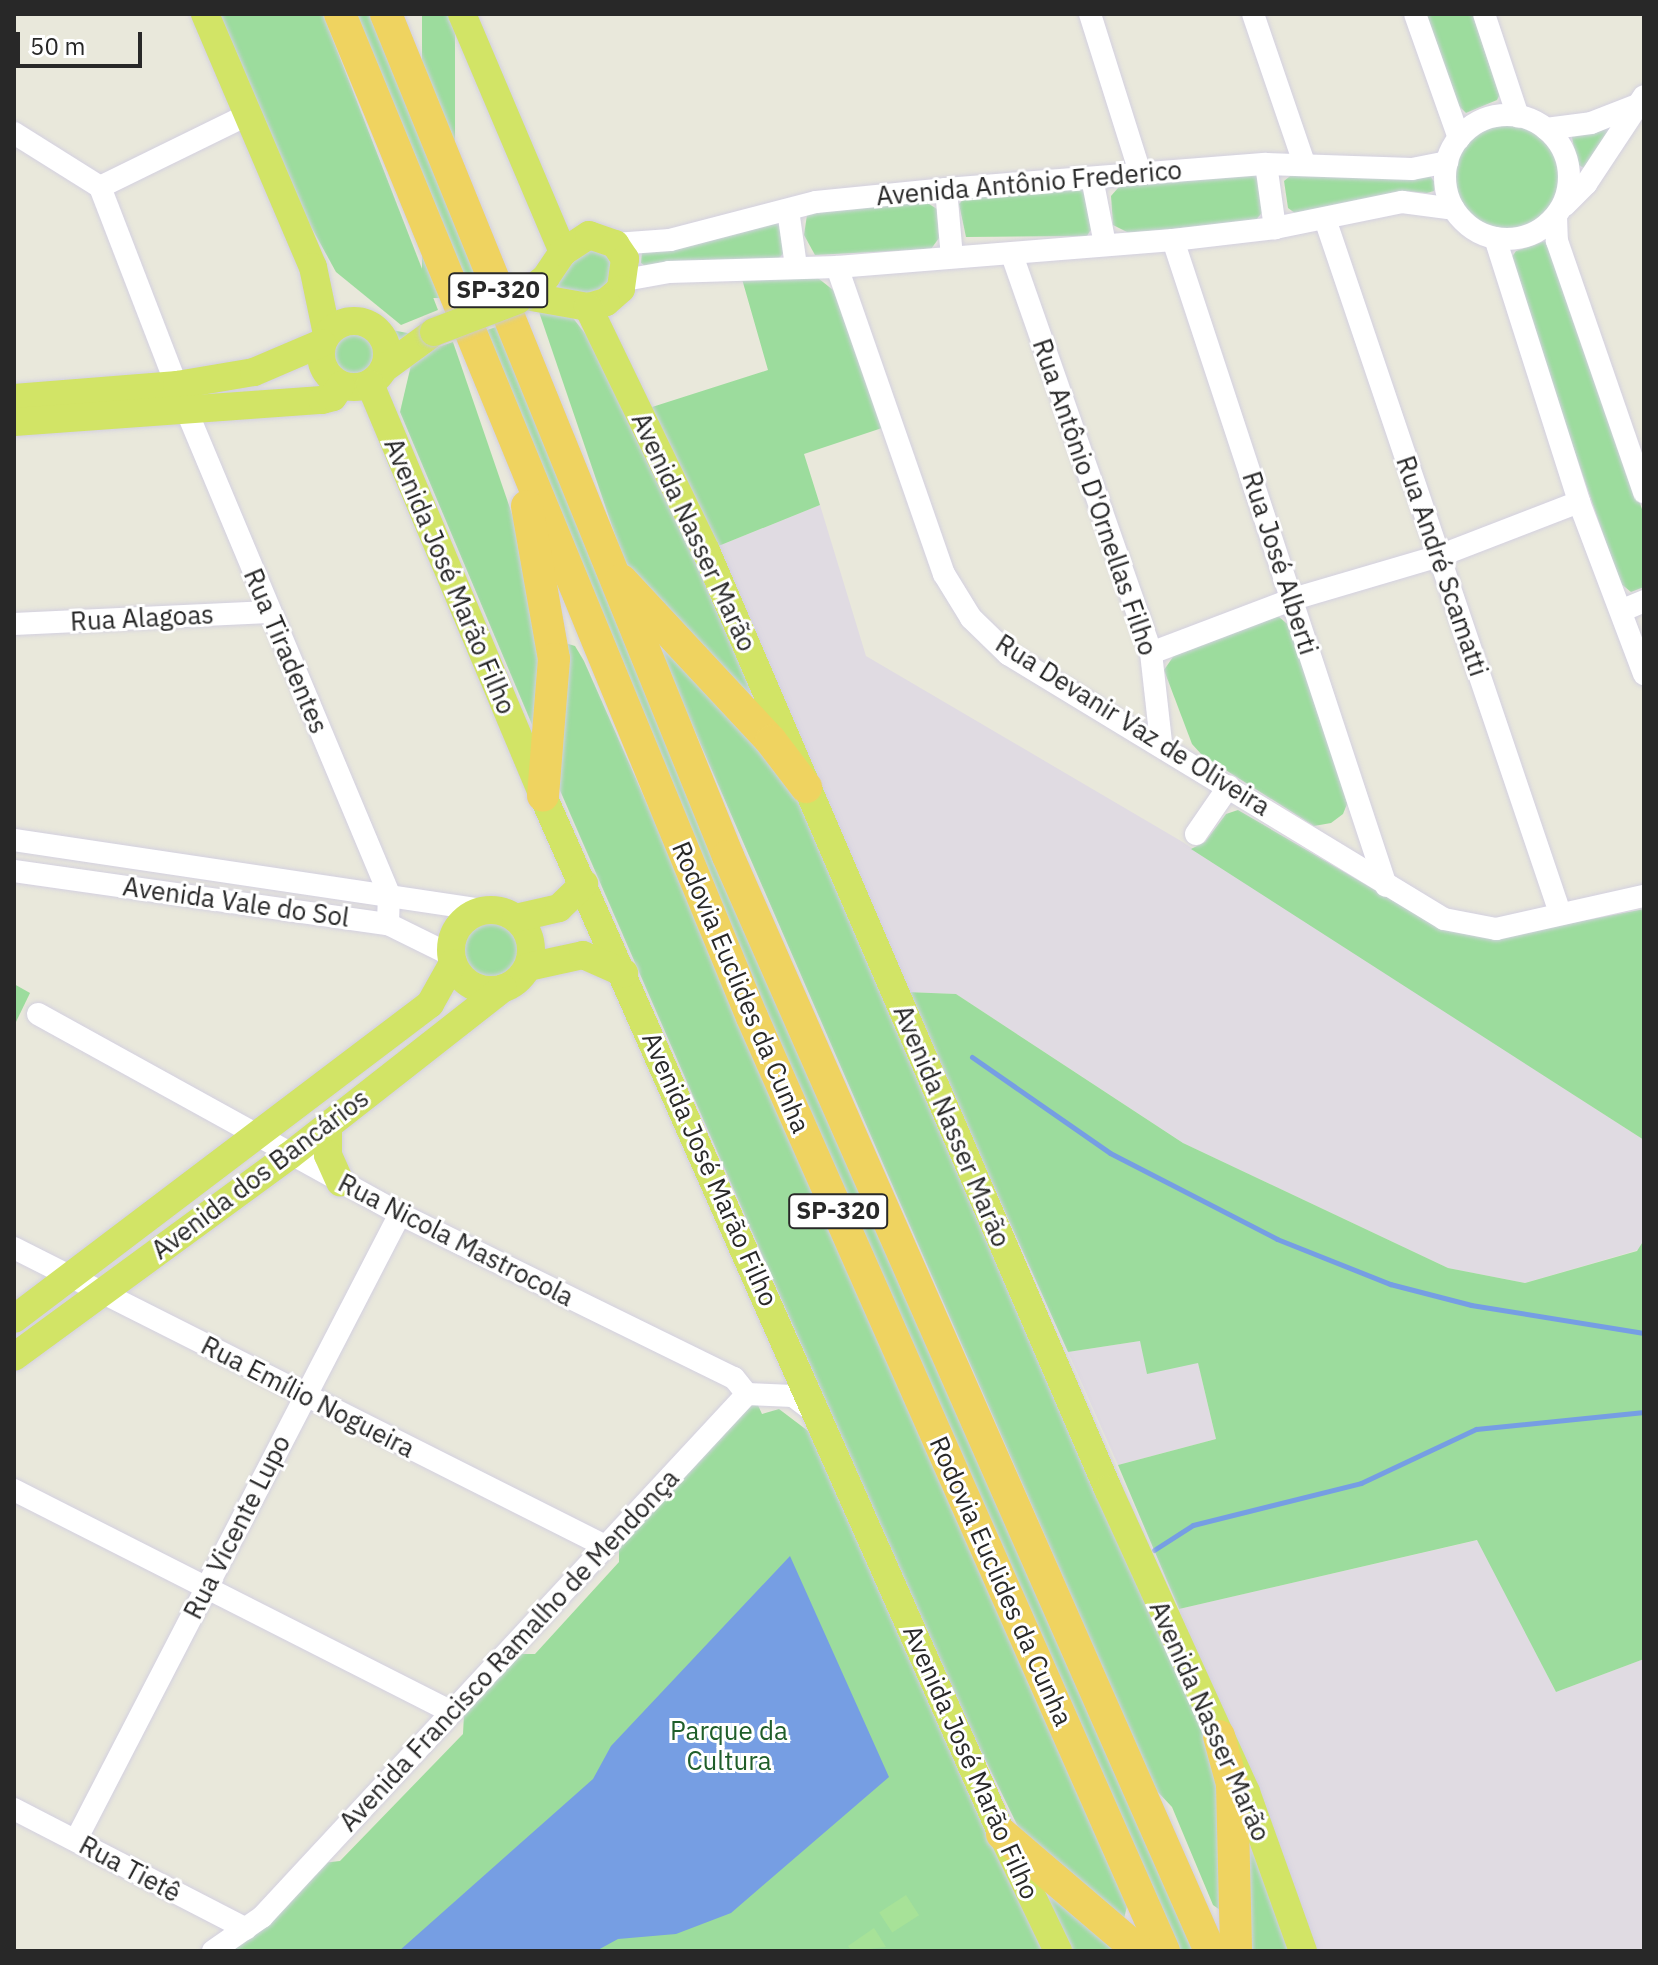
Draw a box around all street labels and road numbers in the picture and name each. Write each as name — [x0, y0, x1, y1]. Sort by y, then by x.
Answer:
street label: Avenida Antônio Frederico — [875, 154, 1183, 212]
road number: SP-320 — [448, 270, 548, 310]
street label: Rua Antônio D'Ornellas Filho — [1026, 335, 1164, 659]
street label: Avenida Nasser Marão — [625, 408, 763, 656]
street label: Avenida José Marão Filho — [378, 433, 522, 719]
street label: Rua André Scamatti — [1390, 452, 1494, 680]
street label: Rua José Alberti — [1236, 468, 1324, 658]
street label: Rua Tiradentes — [237, 564, 335, 738]
street label: Rua Alagoas — [69, 599, 215, 637]
street label: Rua Devanir Vaz de Oliveira — [990, 628, 1276, 822]
street label: Rodovia Euclides da Cunha — [665, 837, 817, 1137]
street label: Avenida Vale do Sol — [121, 871, 351, 933]
street label: Avenida Nasser Marão — [887, 1000, 1017, 1252]
street label: Avenida José Marão Filho — [635, 1027, 785, 1311]
street label: Avenida dos Bancários — [145, 1082, 375, 1266]
street label: Rua Nicola Mastrocola — [333, 1167, 579, 1313]
road number: SP-320 — [788, 1191, 888, 1231]
street label: Rua Emílio Nogueira — [196, 1330, 420, 1464]
street label: Rua Vicente Lupo — [177, 1430, 297, 1624]
street label: Rodovia Euclides da Cunha — [923, 1431, 1079, 1731]
street label: Avenida Francisco Ramalho de Mendonça — [333, 1462, 685, 1838]
street label: Avenida Nasser Marão — [1143, 1596, 1277, 1846]
street label: Avenida José Marão Filho — [896, 1620, 1046, 1904]
street label: Rua Tietê — [74, 1829, 186, 1909]

